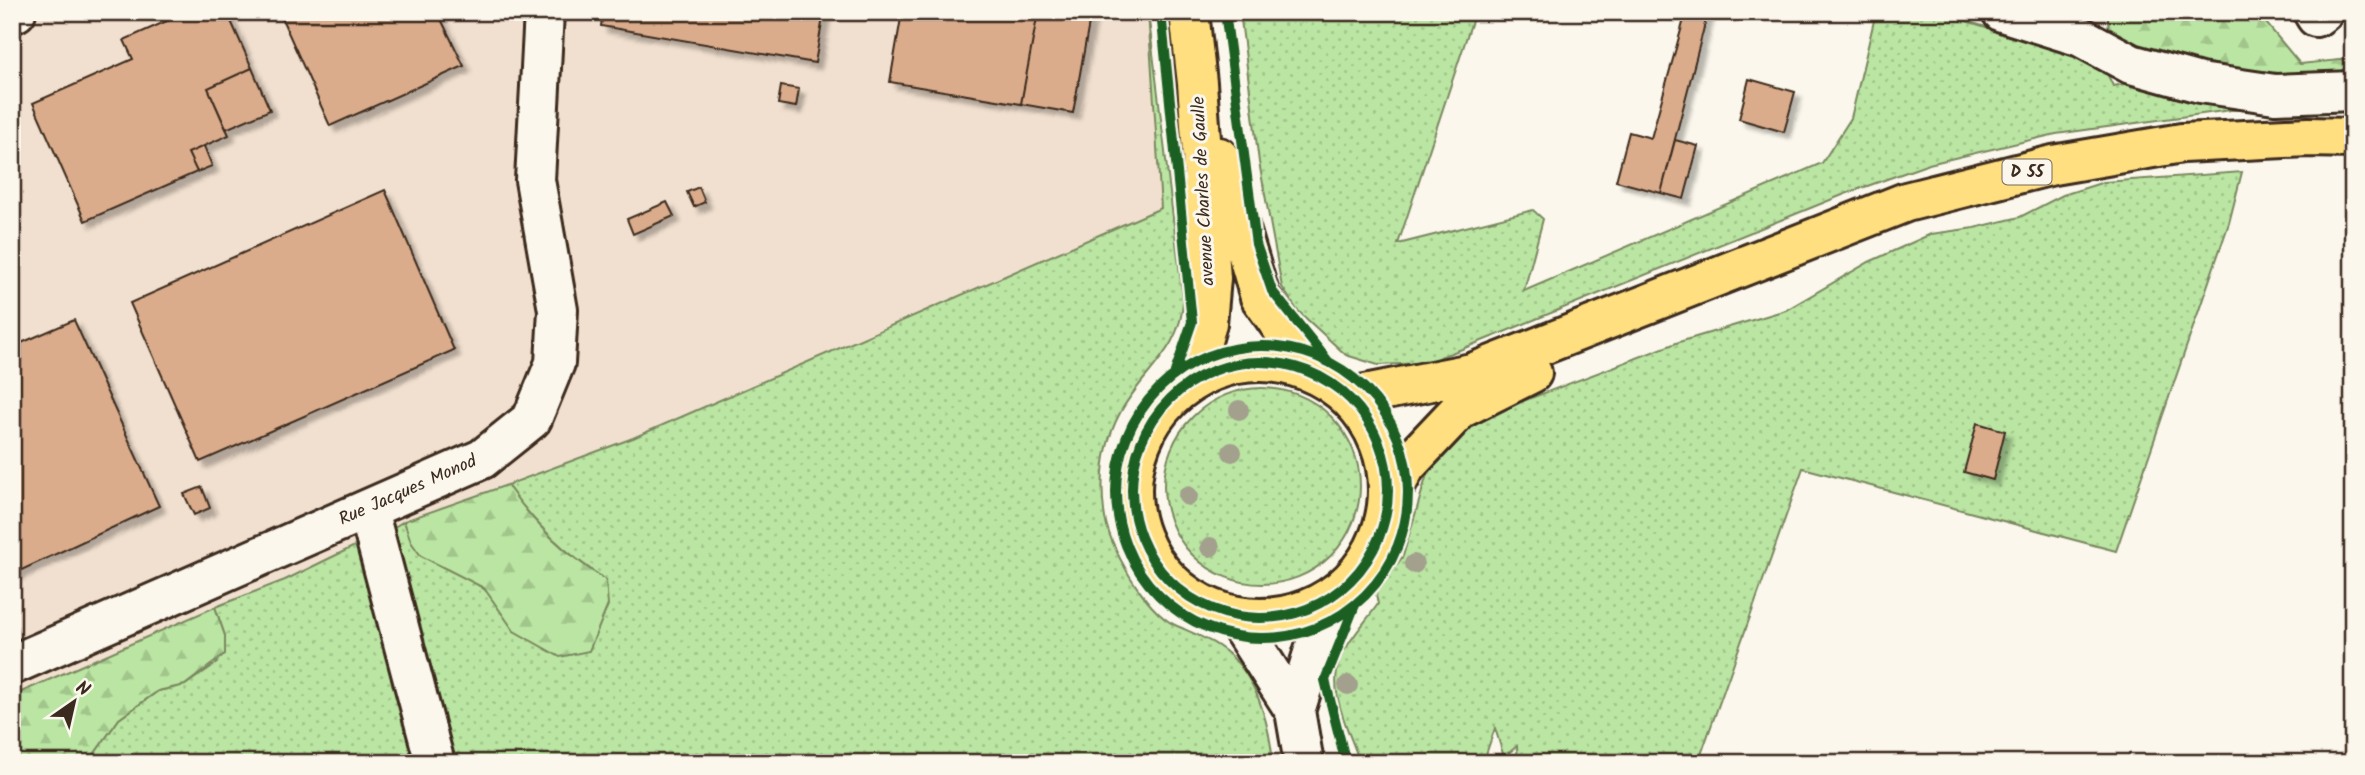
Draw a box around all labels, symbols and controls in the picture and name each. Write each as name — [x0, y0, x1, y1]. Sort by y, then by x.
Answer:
street label: avenue Charles de Gaulle — [1185, 96, 1223, 286]
road number: D 55 — [2002, 160, 2052, 184]
street label: Rue Jacques Monod — [334, 447, 483, 534]
north arrow — [38, 666, 108, 736]
text: N — [69, 674, 96, 705]

